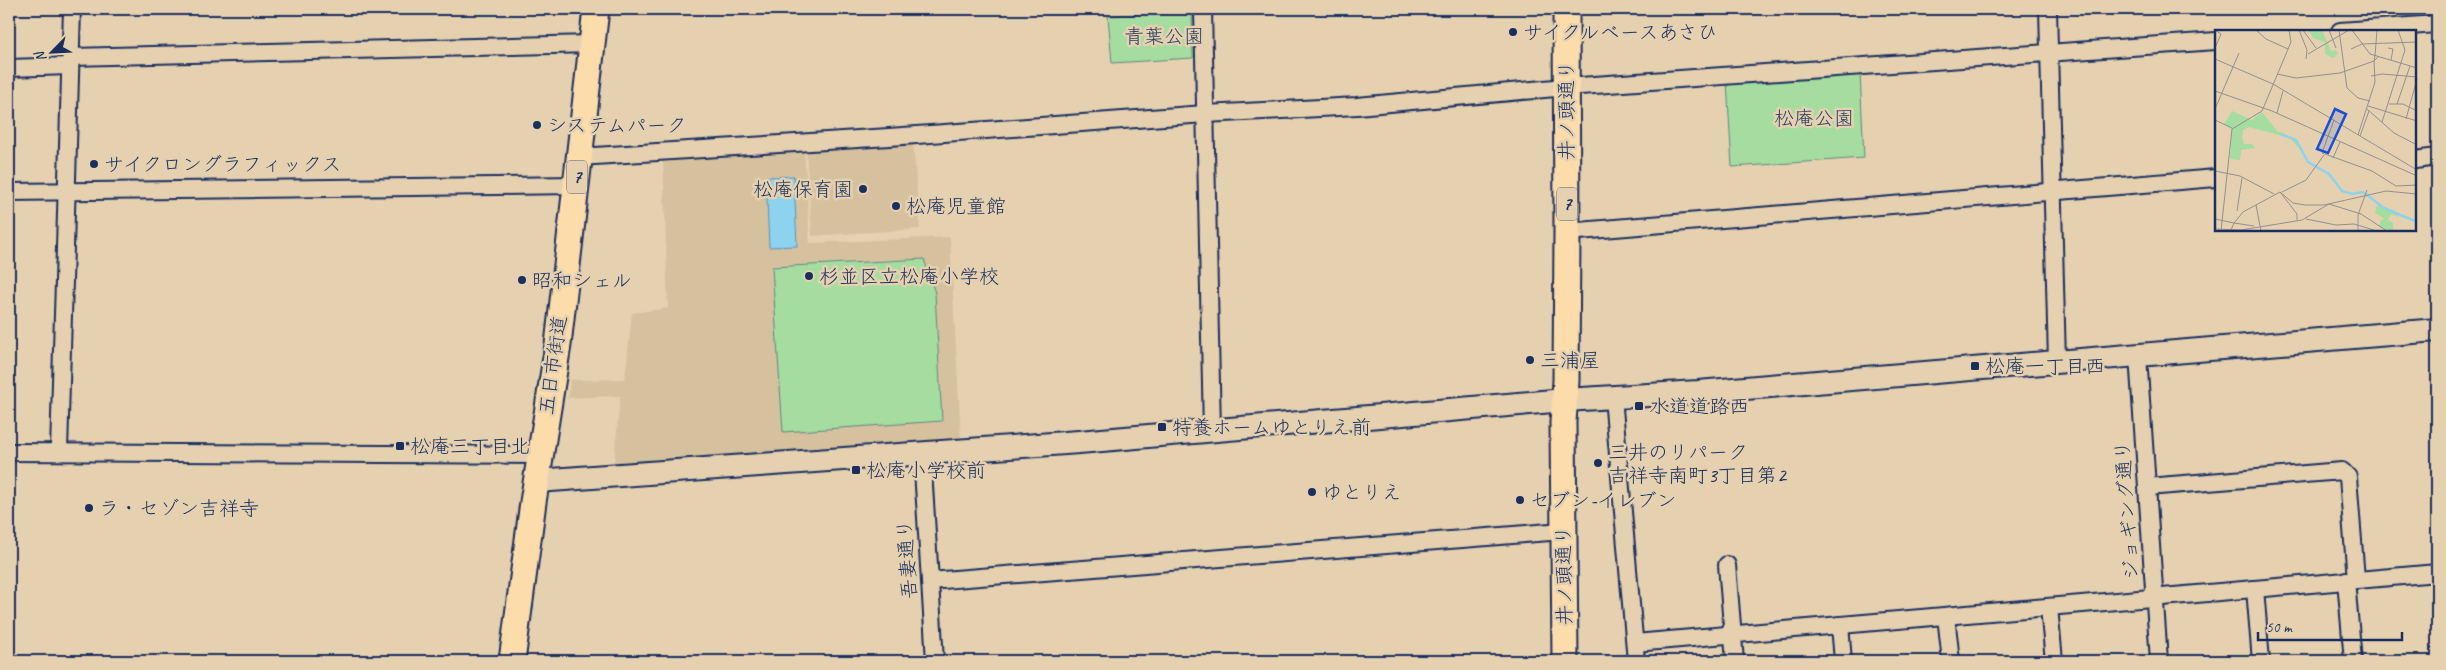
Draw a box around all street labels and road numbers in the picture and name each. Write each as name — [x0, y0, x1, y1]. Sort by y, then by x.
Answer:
street label: 井ノ頭通り — [1554, 60, 1579, 160]
road number: 7 — [567, 160, 587, 193]
road number: 7 — [1557, 188, 1577, 220]
street label: 五日市街道 — [534, 314, 572, 416]
street label: ジョギング通り — [2110, 439, 2144, 581]
street label: 吾妻通り — [892, 518, 922, 600]
street label: 井ノ頭通り — [1551, 525, 1577, 625]

